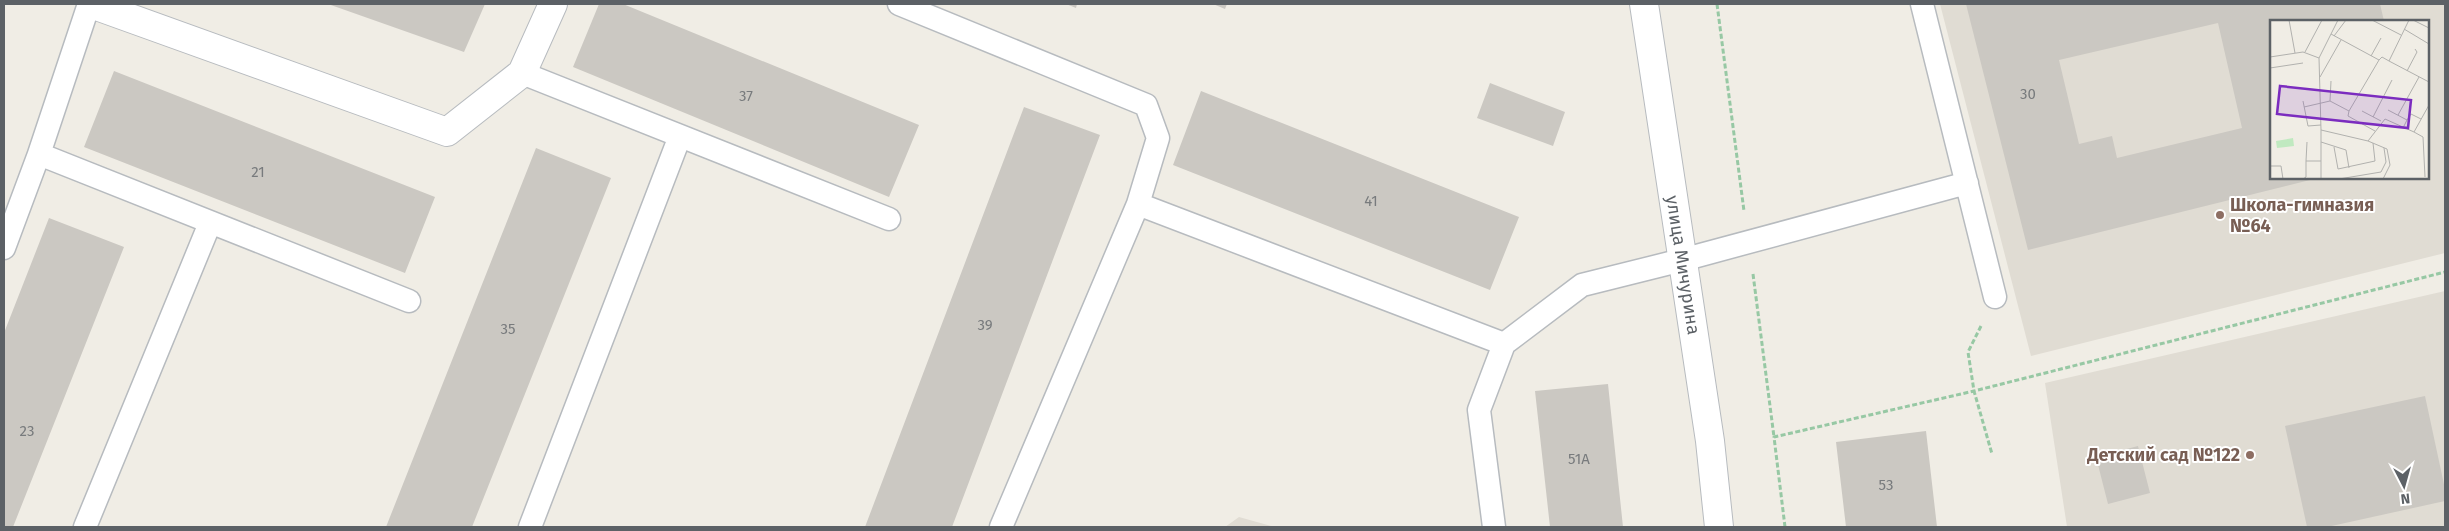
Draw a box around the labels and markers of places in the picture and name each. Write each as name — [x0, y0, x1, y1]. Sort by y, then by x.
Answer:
place label: Школа-гимназия №64 — [2230, 194, 2374, 237]
marker: Школа-гимназия №64 — [2214, 209, 2226, 221]
place label: Детский сад №122 — [2086, 444, 2240, 466]
marker: Детский сад №122 — [2244, 449, 2256, 461]

